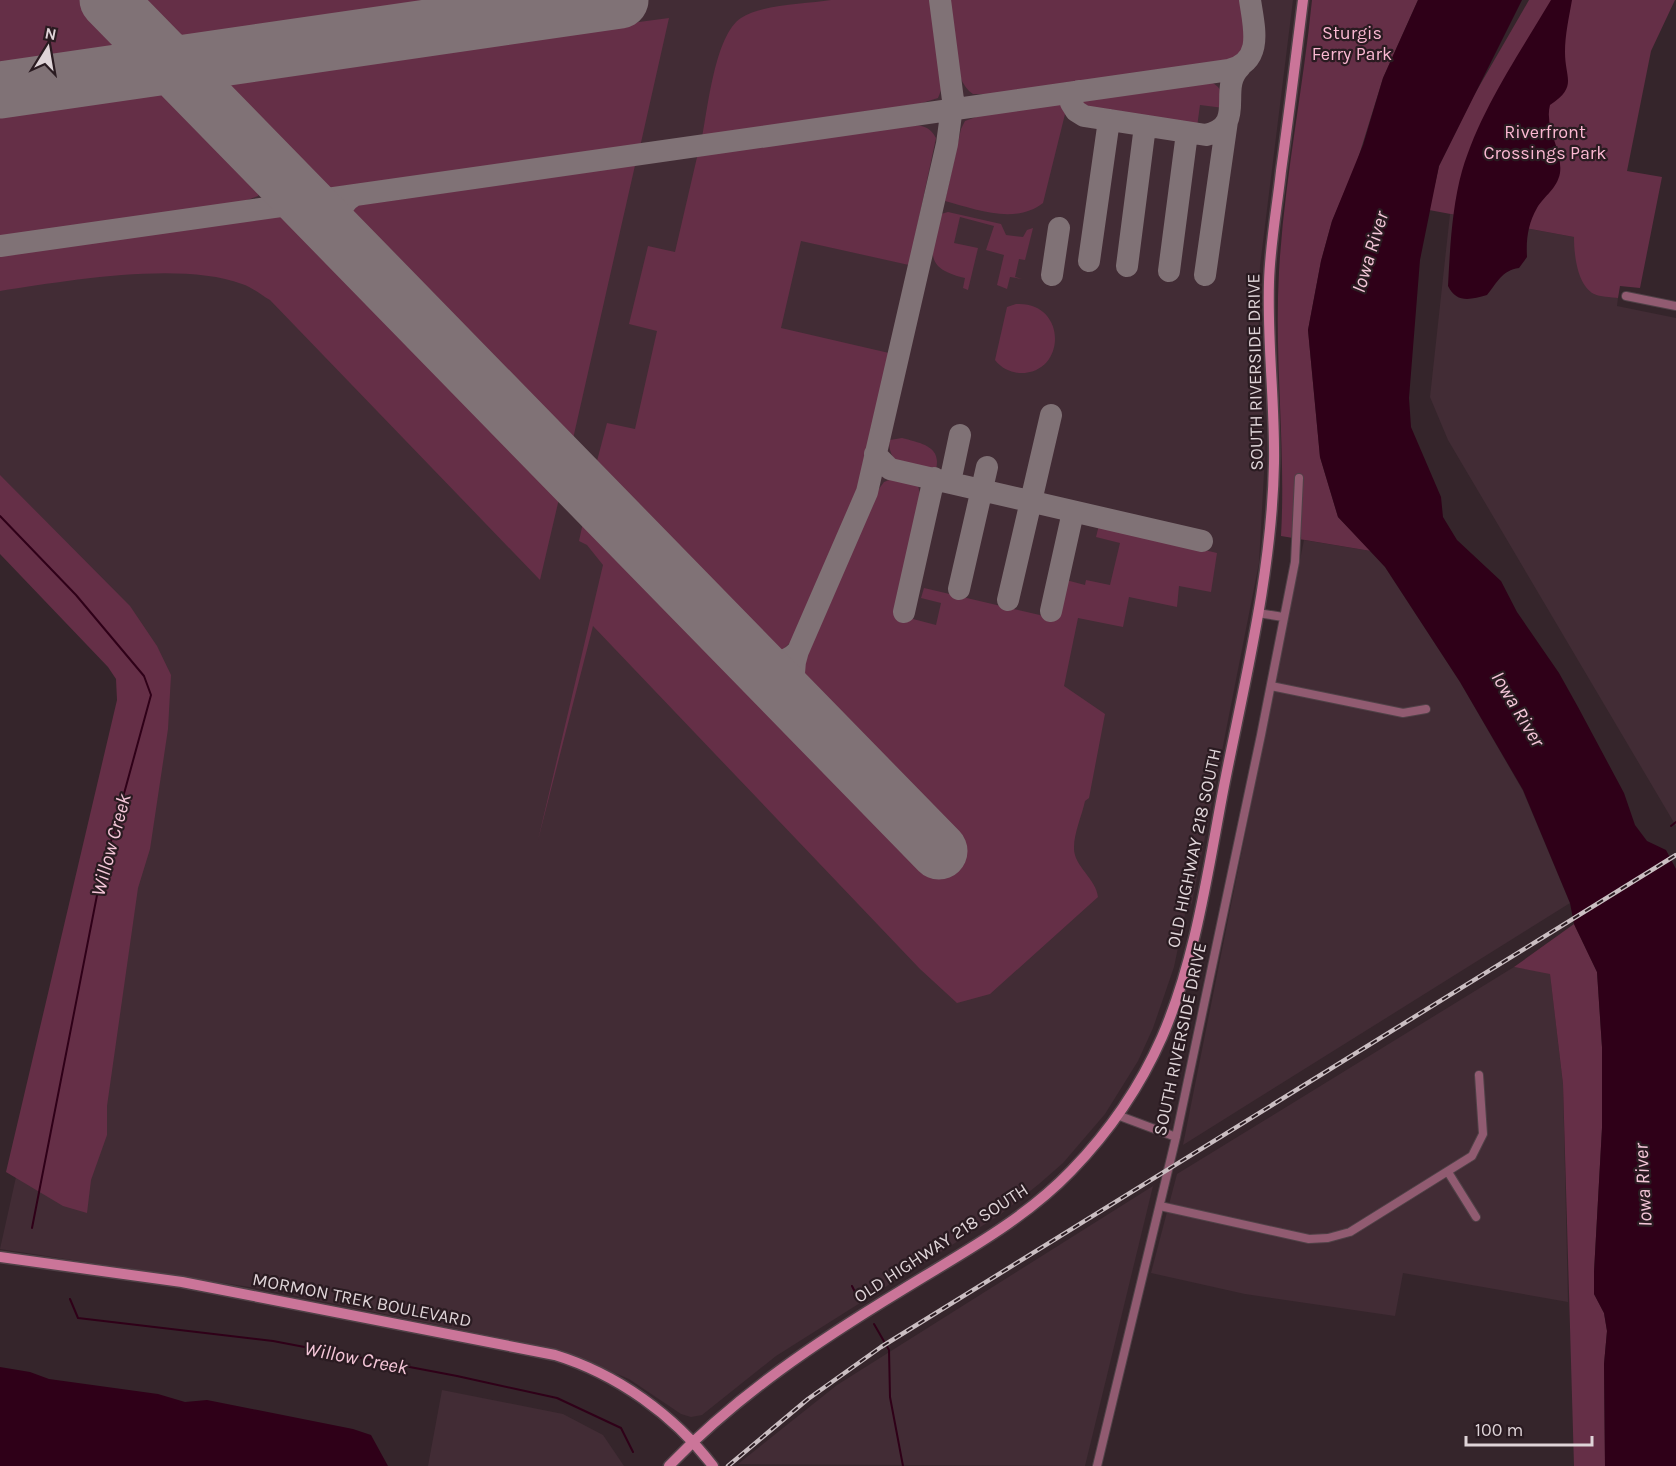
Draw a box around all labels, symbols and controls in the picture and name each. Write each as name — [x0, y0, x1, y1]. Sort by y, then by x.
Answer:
north arrow — [18, 18, 78, 78]
park label: Sturgis Ferry Park — [1312, 22, 1392, 65]
text: N — [43, 23, 58, 44]
park label: Riverfront Crossings Park — [1484, 121, 1606, 164]
water label: Iowa River — [1347, 207, 1394, 295]
street label: SOUTH RIVERSIDE DRIVE — [1242, 273, 1268, 471]
water label: Iowa River — [1487, 667, 1550, 752]
street label: OLD HIGHWAY 218 SOUTH — [1162, 746, 1226, 950]
water label: Willow Creek — [86, 790, 136, 899]
street label: SOUTH RIVERSIDE DRIVE — [1149, 940, 1211, 1138]
water label: Iowa River — [1629, 1141, 1657, 1227]
street label: OLD HIGHWAY 218 SOUTH — [850, 1178, 1032, 1308]
street label: MORMON TREK BOULEVARD — [251, 1268, 473, 1332]
water label: Willow Creek — [302, 1337, 411, 1379]
scale bar — [1466, 1409, 1592, 1447]
text: 100 m — [1475, 1419, 1523, 1441]

